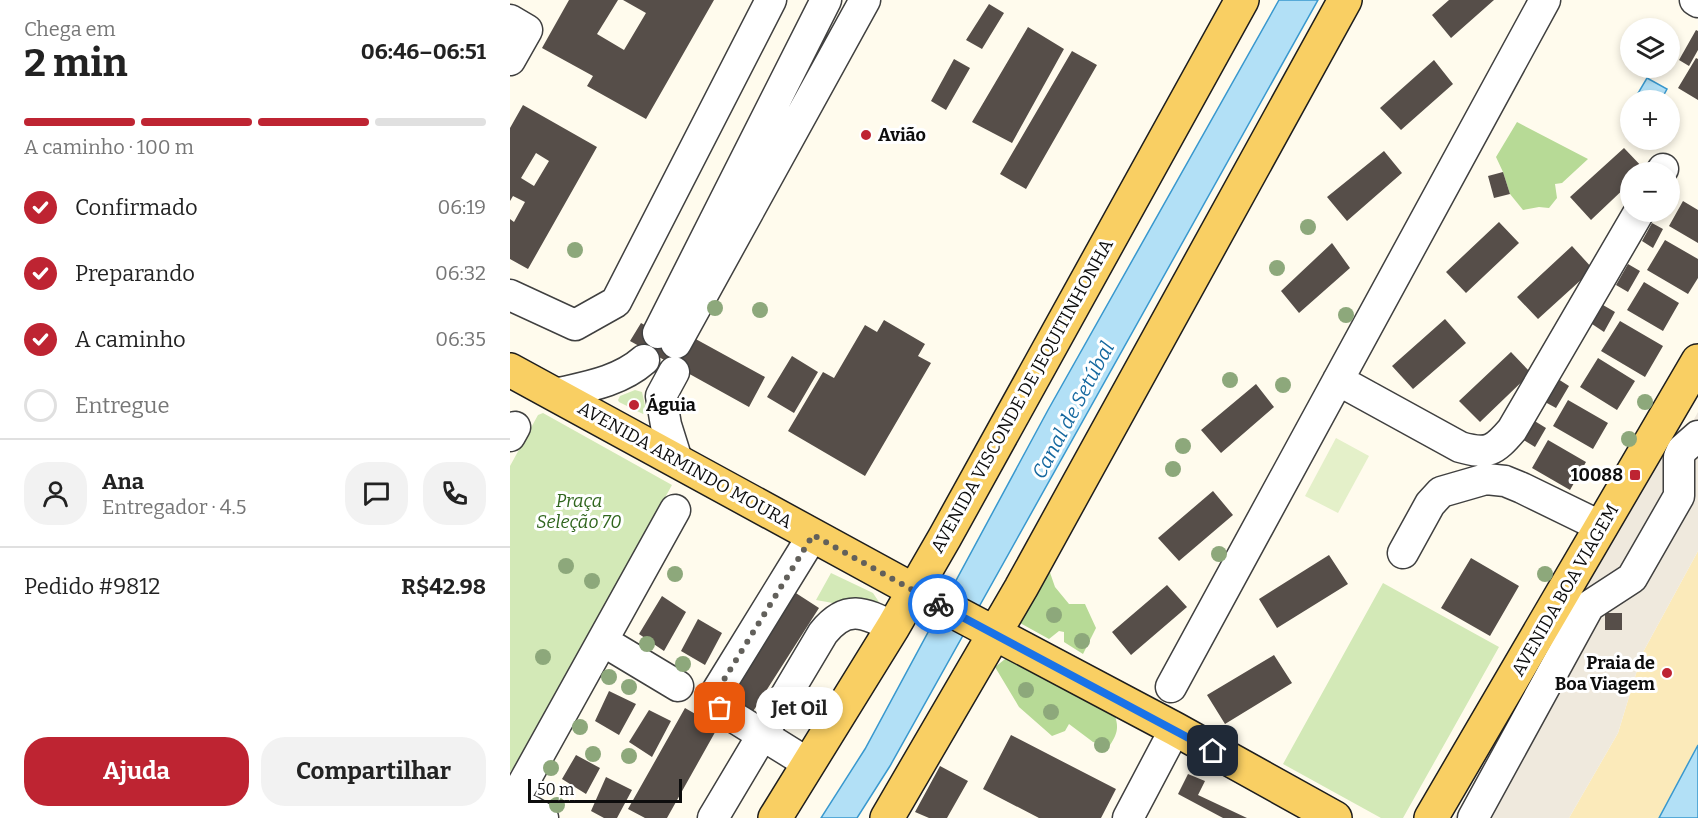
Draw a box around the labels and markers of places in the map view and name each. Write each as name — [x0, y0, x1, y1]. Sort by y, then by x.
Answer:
place label: Avião — [878, 124, 926, 146]
marker: Avião — [859, 128, 873, 142]
place label: Águia — [646, 393, 696, 416]
marker: Águia — [627, 398, 641, 412]
place label: 10088 — [1571, 464, 1623, 486]
marker: 10088 — [1628, 468, 1642, 482]
place label: Praia de Boa Viagem — [1555, 652, 1655, 695]
marker: Praia de Boa Viagem — [1660, 666, 1674, 680]
pin — [694, 682, 745, 733]
callout: Jet Oil — [756, 687, 843, 729]
pin — [1187, 725, 1238, 776]

